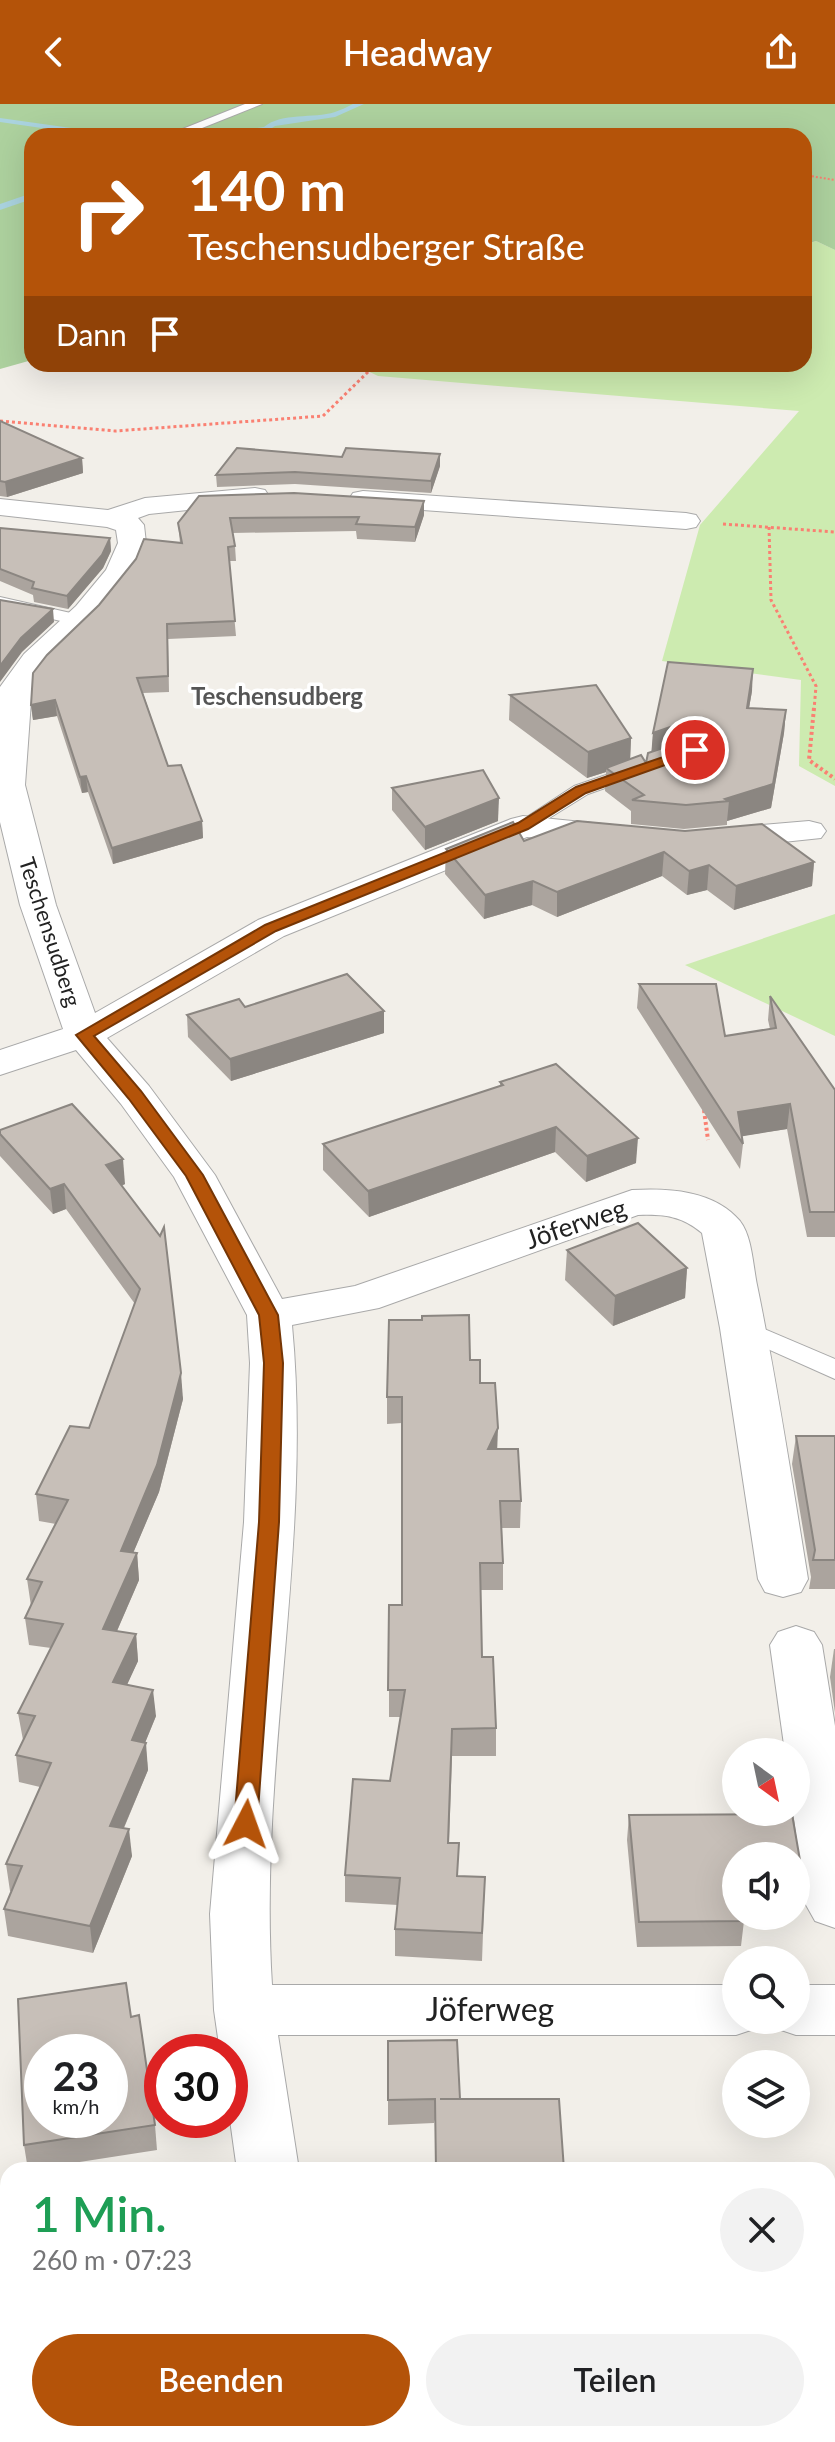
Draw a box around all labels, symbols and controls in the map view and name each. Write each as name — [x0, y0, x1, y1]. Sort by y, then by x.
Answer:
icon: back — [32, 30, 76, 74]
text: Headway — [343, 30, 492, 74]
icon: share — [759, 30, 803, 74]
text: 140 m — [188, 156, 346, 223]
icon: right — [56, 160, 160, 264]
text: Teschensudberger Straße — [188, 224, 585, 268]
icon: arrive — [143, 312, 187, 356]
text: Dann — [56, 316, 127, 352]
district label: Teschensudberg — [191, 681, 363, 710]
pin — [661, 716, 729, 784]
icon: arrive — [673, 728, 717, 772]
street label: Teschensudberg — [14, 854, 87, 1010]
street label: Jöferweg — [521, 1191, 630, 1255]
north arrow — [722, 1738, 810, 1826]
map controls — [722, 1738, 810, 2138]
position arrow — [204, 1782, 288, 1866]
button: sound — [722, 1842, 810, 1930]
button: search — [722, 1946, 810, 2034]
street label: Jöferweg — [426, 1989, 554, 2028]
speed limit sign: 30 — [144, 2034, 248, 2138]
button: layers — [722, 2050, 810, 2138]
text: 23 — [53, 2052, 99, 2100]
text: km/h — [53, 2094, 99, 2118]
text: 1 Min. — [32, 2185, 167, 2242]
button: close — [720, 2188, 804, 2272]
text: 260 m · 07:23 — [32, 2244, 192, 2276]
button: Beenden — [32, 2334, 410, 2426]
button: Teilen — [426, 2334, 804, 2426]

